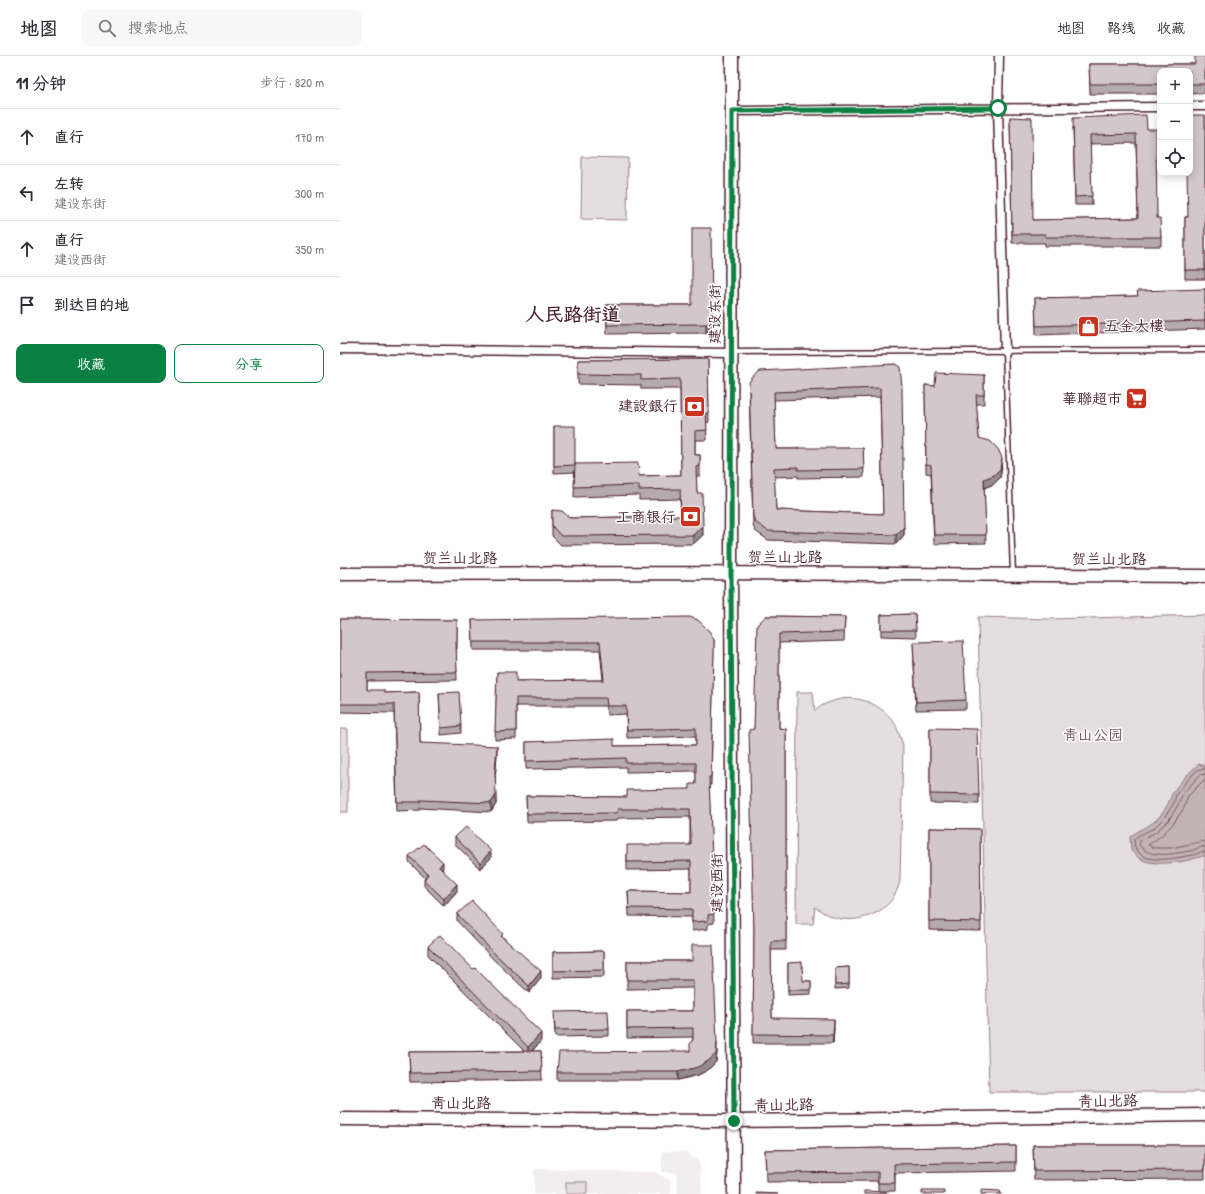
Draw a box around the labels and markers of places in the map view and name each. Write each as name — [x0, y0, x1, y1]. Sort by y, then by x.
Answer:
shop icon: 五金大樓 — [1076, 313, 1102, 339]
place label: 五金大樓 — [1104, 315, 1164, 336]
supermarket icon: 華聯超市 — [1124, 386, 1150, 412]
place label: 華聯超市 — [1062, 388, 1122, 409]
bank icon: 建設銀行 — [681, 393, 707, 419]
place label: 建設銀行 — [618, 395, 678, 416]
bank icon: 工商银行 — [678, 504, 704, 530]
place label: 工商银行 — [616, 506, 676, 527]

